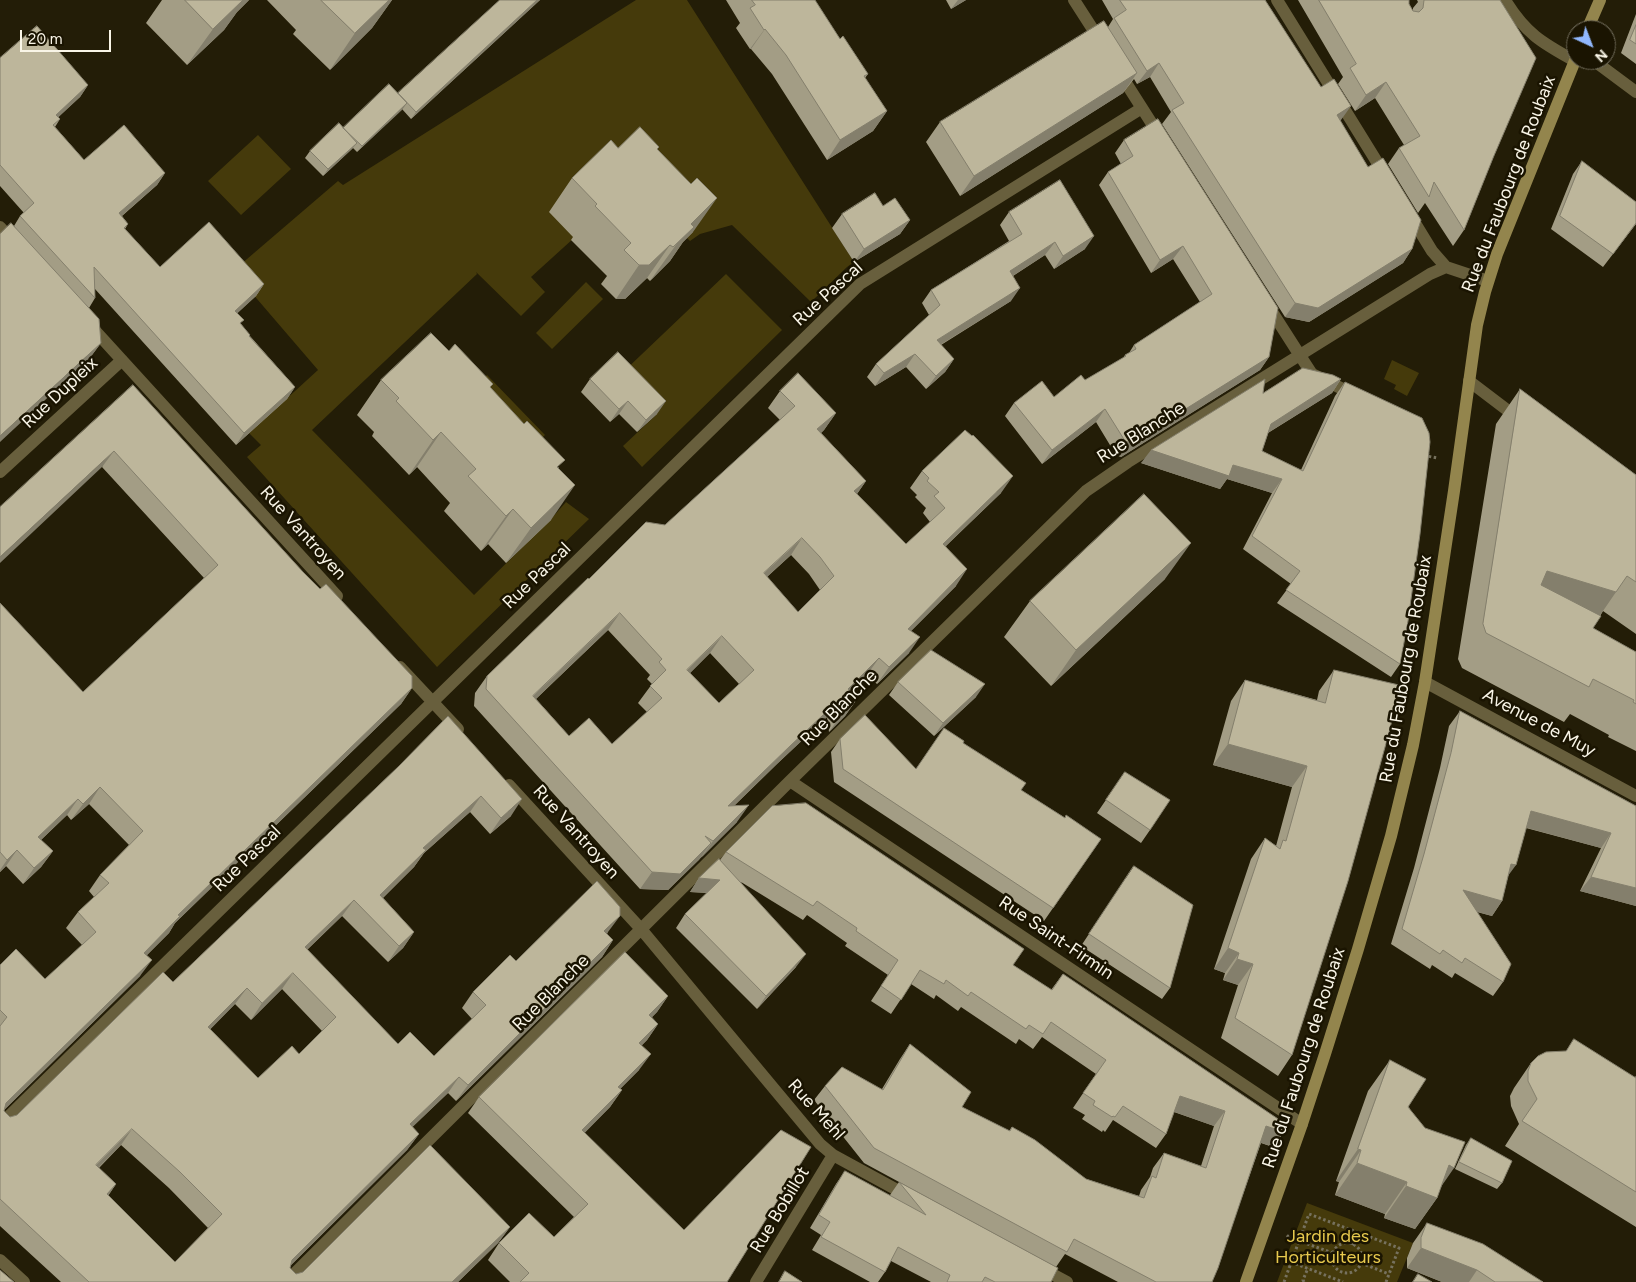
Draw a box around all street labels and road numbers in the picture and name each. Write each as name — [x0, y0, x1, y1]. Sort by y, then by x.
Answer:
street label: Rue du Faubourg de Roubaix — [1458, 72, 1560, 296]
street label: Rue Pascal — [789, 257, 867, 331]
street label: Rue Dupleix — [18, 353, 102, 433]
street label: Rue Blanche — [1093, 398, 1189, 468]
street label: Rue Vantroyen — [255, 482, 351, 584]
street label: Rue Pascal — [498, 538, 576, 614]
street label: Rue du Faubourg de Roubaix — [1375, 554, 1437, 784]
street label: Rue Blanche — [796, 665, 882, 751]
street label: Avenue de Muy — [1479, 684, 1599, 762]
street label: Rue Vantroyen — [528, 781, 624, 883]
street label: Rue Pascal — [208, 821, 286, 897]
street label: Rue Saint-Firmin — [994, 892, 1118, 984]
street label: Rue du Faubourg de Roubaix — [1258, 945, 1350, 1171]
street label: Rue Blanche — [508, 950, 594, 1036]
street label: Rue Mehl — [783, 1075, 849, 1145]
street label: Rue Bobillot — [746, 1163, 814, 1257]

